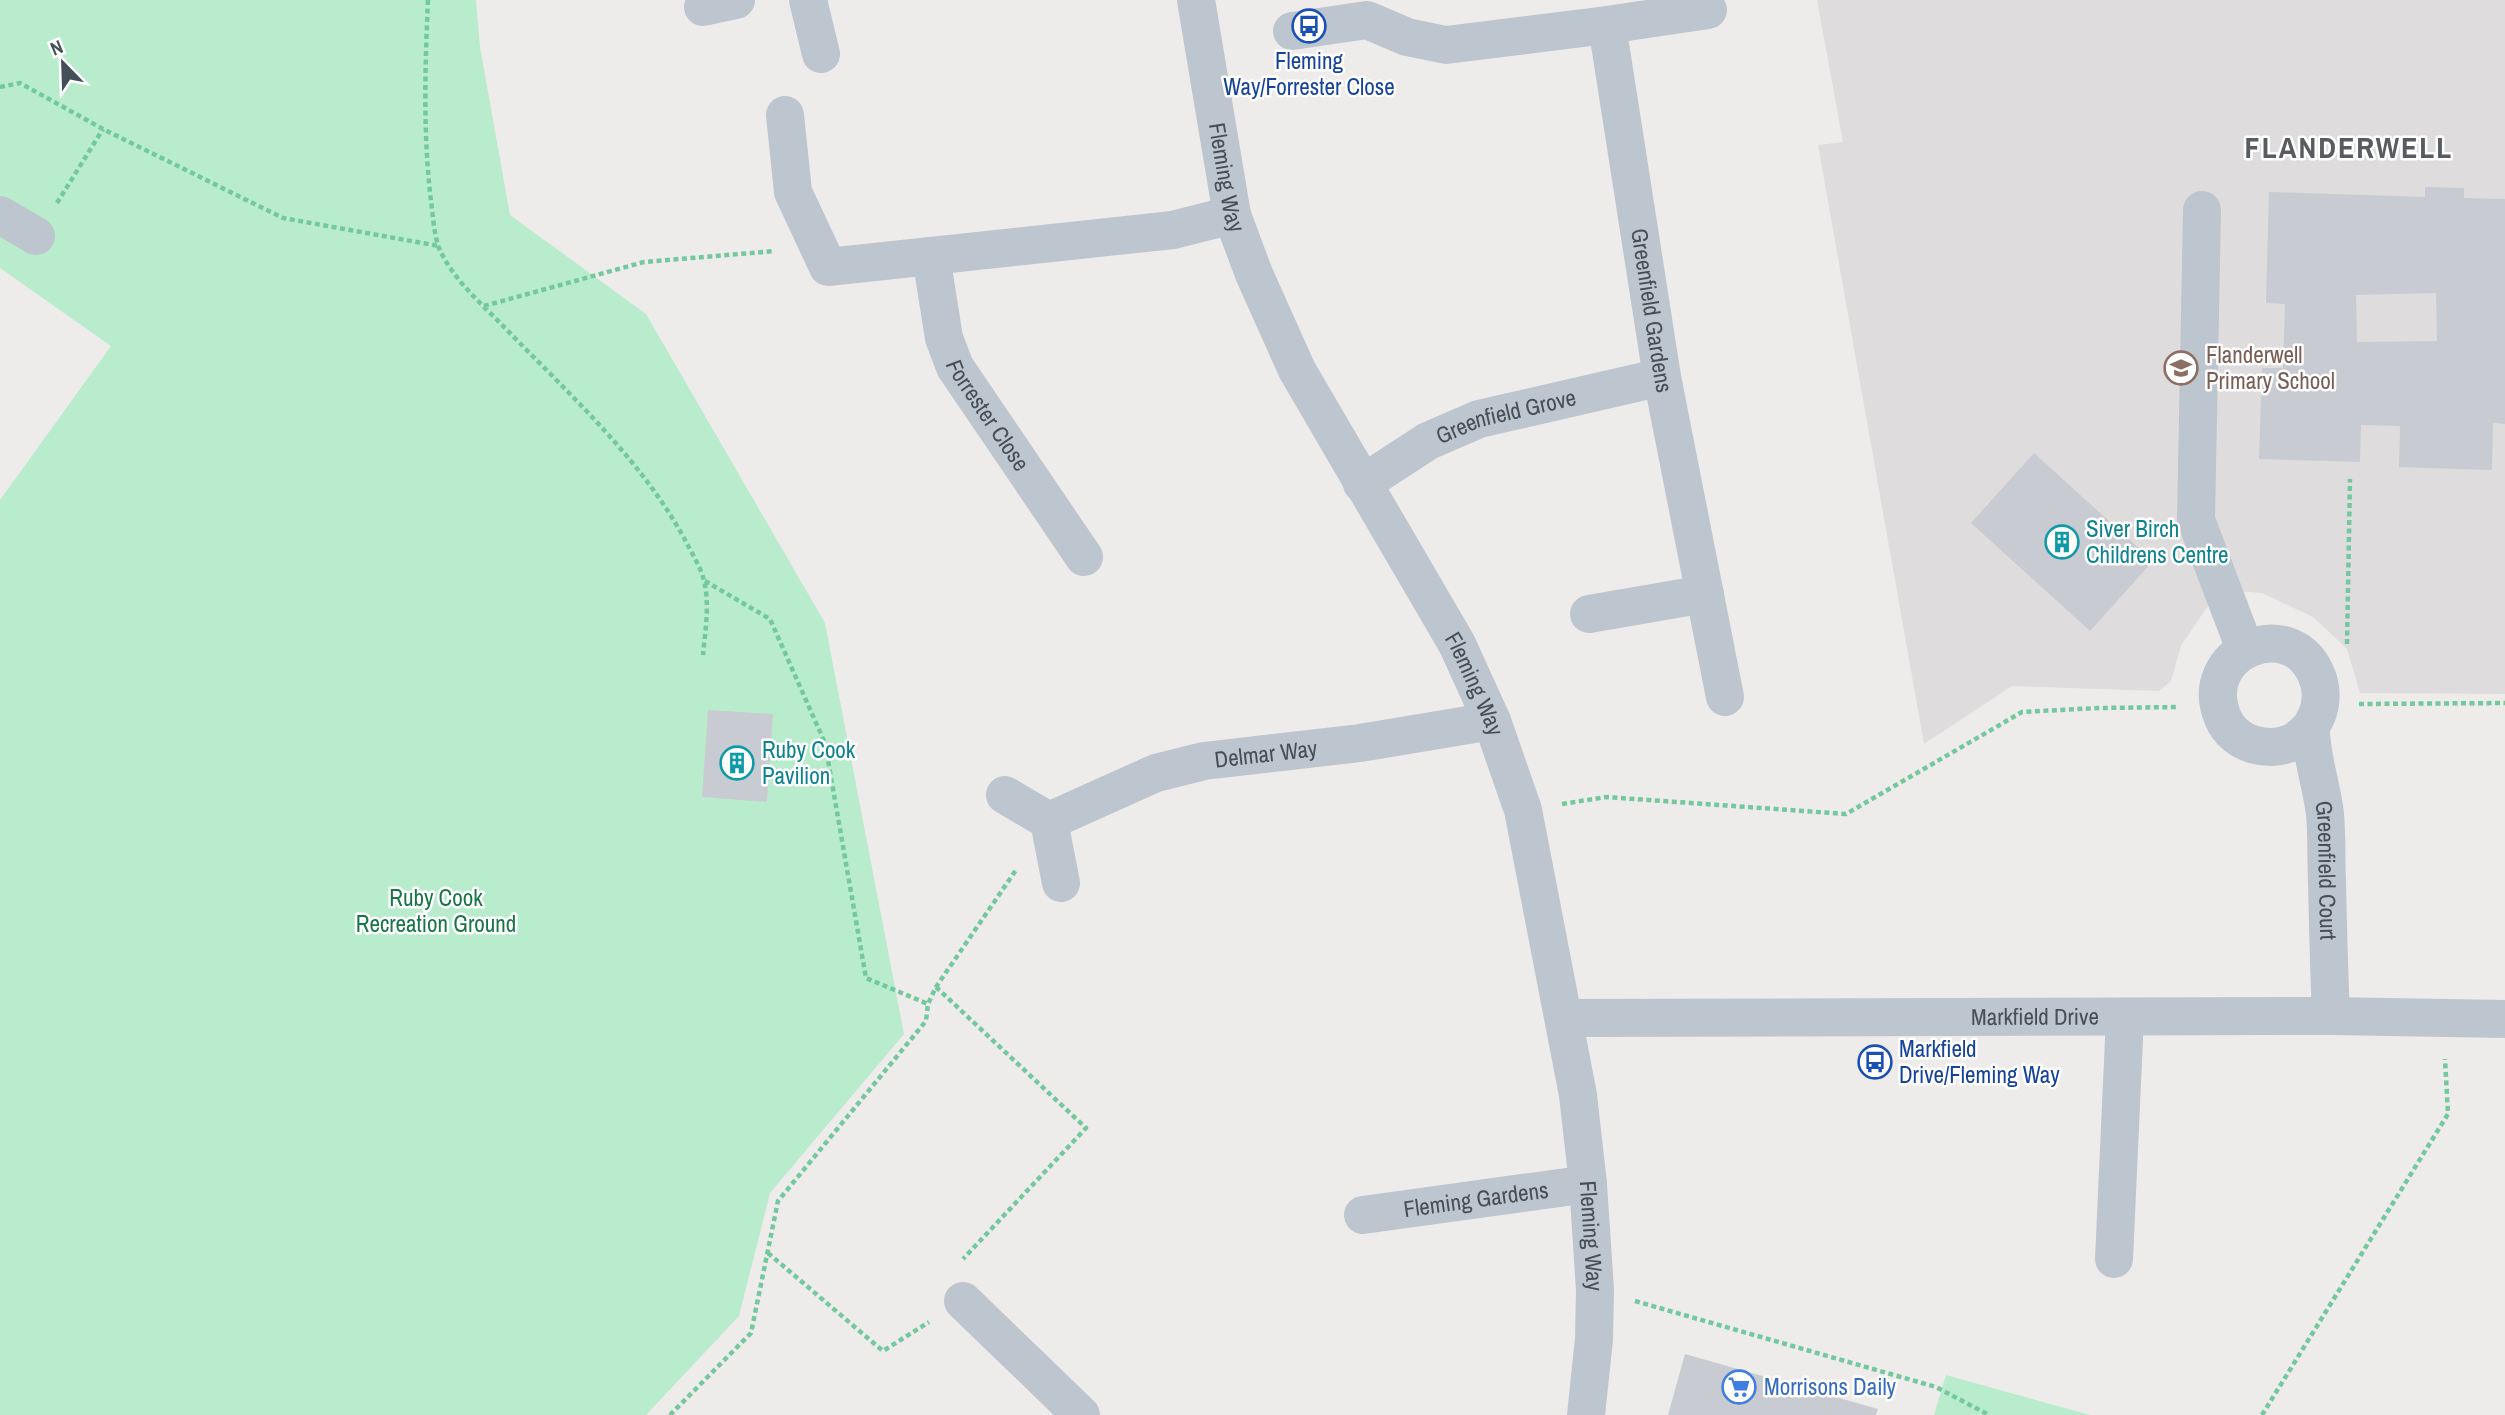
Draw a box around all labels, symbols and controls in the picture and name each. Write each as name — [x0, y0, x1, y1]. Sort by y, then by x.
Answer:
bus stop icon: Fleming Way/Forrester Close — [1290, 7, 1328, 45]
north arrow — [28, 28, 98, 98]
text: N — [46, 33, 67, 62]
place label: Fleming Way/Forrester Close — [1223, 45, 1395, 102]
street label: Fleming Way — [1202, 120, 1253, 237]
district label: FLANDERWELL — [2245, 127, 2453, 167]
street label: Greenfield Gardens — [1624, 226, 1681, 395]
place label: Flanderwell Primary School — [2206, 339, 2335, 396]
school or university icon: Flanderwell Primary School — [2162, 349, 2200, 387]
street label: Forrester Close — [939, 355, 1037, 477]
street label: Greenfield Grove — [1431, 381, 1579, 451]
place label: Siver Birch Childrens Centre — [2086, 513, 2229, 570]
building icon: Siver Birch Childrens Centre — [2043, 523, 2081, 561]
street label: Fleming Way — [1438, 626, 1512, 740]
street label: Delmar Way — [1213, 732, 1319, 775]
place label: Ruby Cook Pavilion — [762, 734, 856, 791]
building icon: Ruby Cook Pavilion — [718, 744, 756, 782]
street label: Greenfield Court — [2308, 799, 2344, 941]
park label: Ruby Cook Recreation Ground — [356, 882, 516, 939]
street label: Markfield Drive — [1971, 1001, 2099, 1032]
place label: Markfield Drive/Fleming Way — [1899, 1033, 2060, 1090]
bus stop icon: Markfield Drive/Fleming Way — [1856, 1043, 1894, 1081]
street label: Fleming Gardens — [1402, 1174, 1550, 1224]
street label: Fleming Way — [1573, 1180, 1611, 1292]
supermarket icon: Morrisons Daily — [1720, 1368, 1758, 1406]
place label: Morrisons Daily — [1764, 1371, 1897, 1402]

